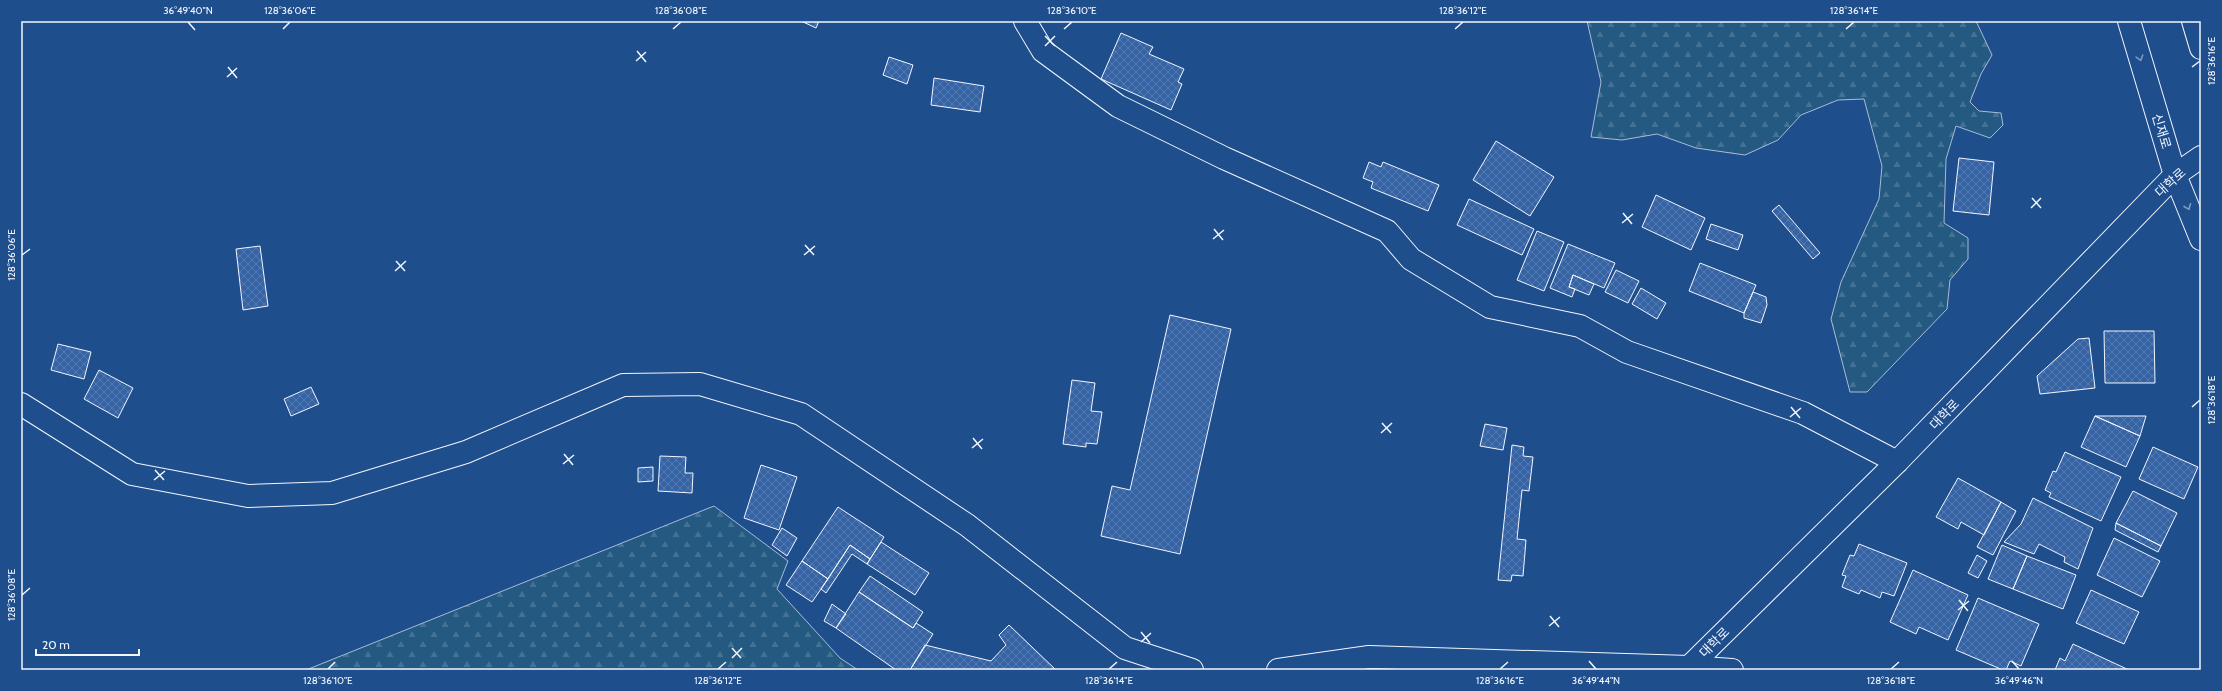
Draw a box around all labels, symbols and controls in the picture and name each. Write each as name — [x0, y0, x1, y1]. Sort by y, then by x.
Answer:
text: 36°49'40"N — [163, 4, 213, 17]
text: 128°36'06"E — [264, 4, 316, 17]
text: 128°36'08"E — [655, 4, 707, 17]
text: 128°36'10"E — [1047, 4, 1097, 17]
text: 128°36'12"E — [1439, 4, 1487, 17]
text: 128°36'14"E — [1830, 4, 1878, 17]
text: 128°36'16"E — [2205, 37, 2218, 85]
one-way arrow — [2135, 55, 2144, 62]
street label: 신재로 — [2149, 111, 2175, 151]
street label: 대학로 — [2151, 164, 2189, 200]
one-way arrow — [2183, 203, 2191, 211]
text: 128°36'06"E — [5, 229, 18, 281]
text: 128°36'18"E — [2205, 375, 2218, 424]
street label: 대학로 — [1926, 396, 1962, 432]
text: 128°36'08"E — [5, 569, 18, 621]
street label: 대학로 — [1696, 624, 1732, 660]
scale bar — [36, 631, 139, 657]
text: 20 m — [42, 637, 70, 652]
text: 128°36'10"E — [303, 674, 353, 687]
text: 128°36'12"E — [694, 674, 742, 687]
text: 128°36'14"E — [1085, 674, 1133, 687]
text: 128°36'16"E — [1476, 674, 1524, 687]
text: 36°49'44"N — [1572, 674, 1620, 687]
text: 128°36'18"E — [1867, 674, 1916, 687]
text: 36°49'46"N — [1995, 674, 2043, 687]

